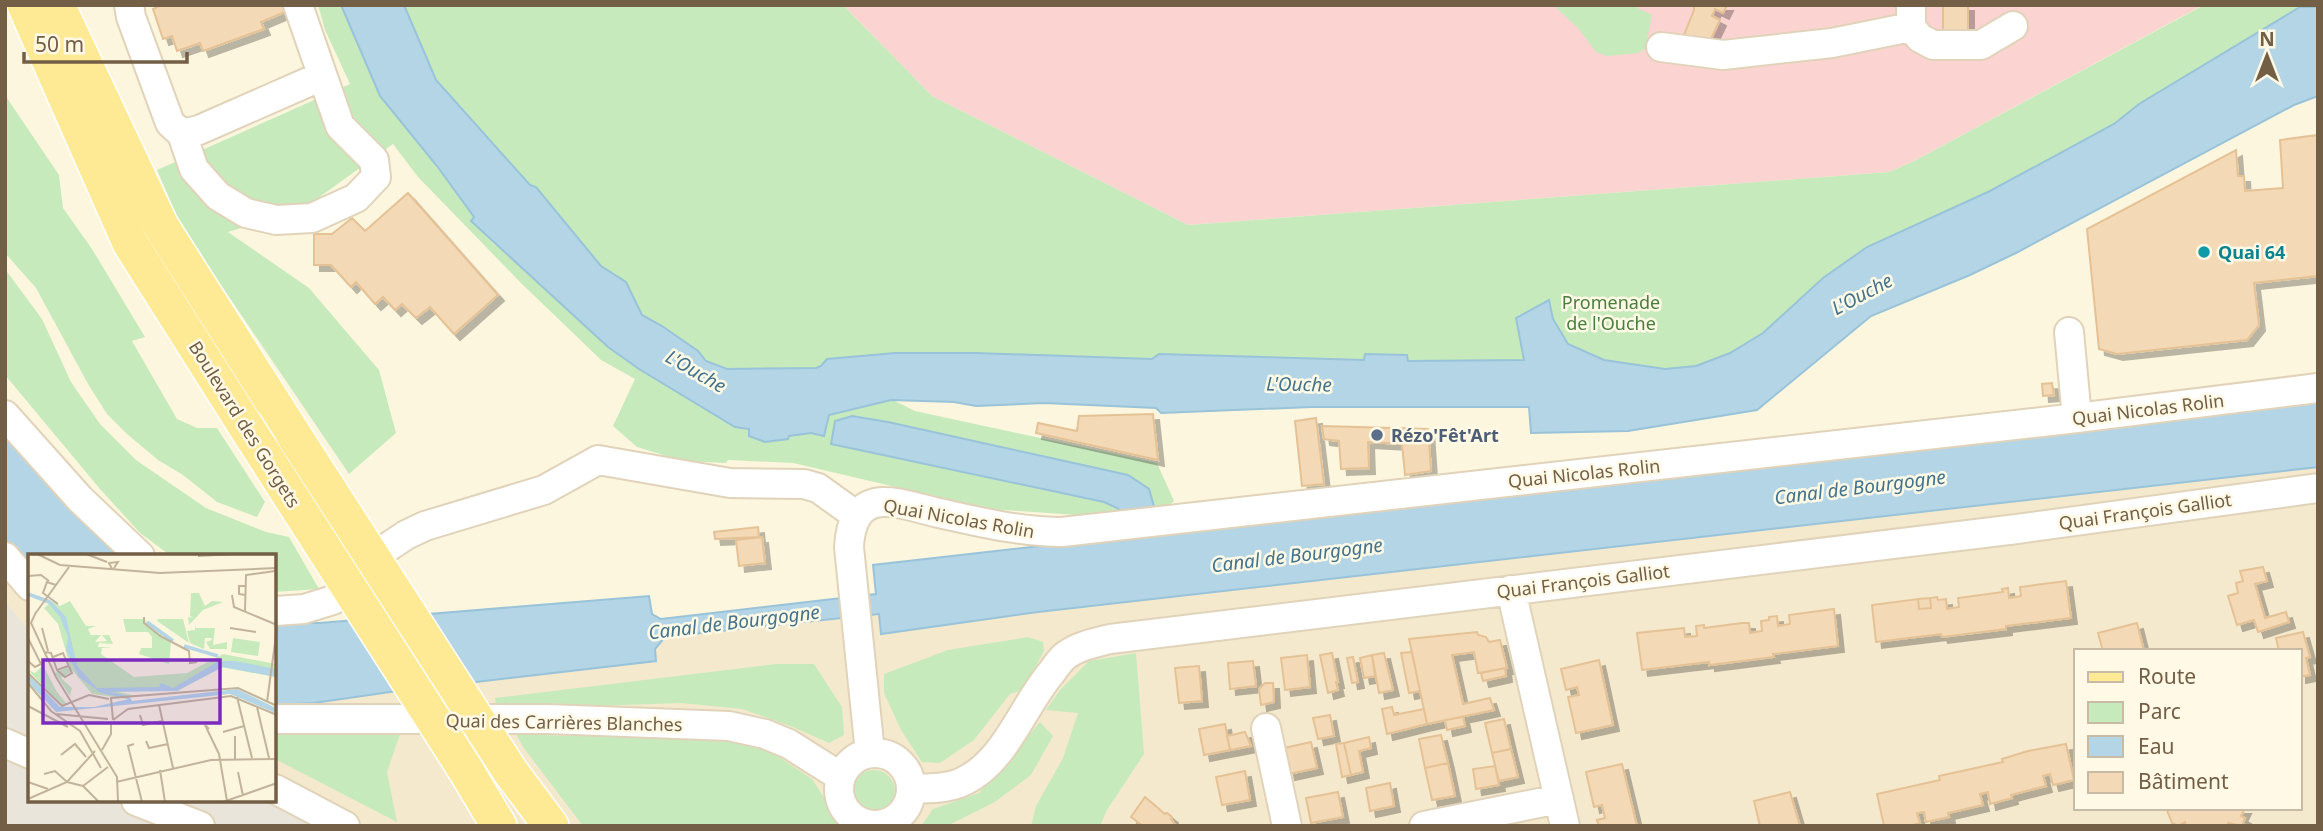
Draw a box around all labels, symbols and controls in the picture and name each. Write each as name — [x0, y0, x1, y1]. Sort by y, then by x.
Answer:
scale bar — [24, 21, 187, 65]
north arrow — [2232, 21, 2302, 91]
text: N — [2259, 26, 2275, 52]
text: 50 m — [35, 30, 84, 58]
place label: Quai 64 — [2218, 240, 2285, 264]
marker: Quai 64 — [2196, 244, 2212, 260]
water label: L'Ouche — [1827, 267, 1897, 321]
park label: Promenade de l'Ouche — [1562, 290, 1660, 335]
street label: Boulevard des Gorgets — [184, 336, 306, 512]
water label: L'Ouche — [661, 343, 731, 399]
water label: L'Ouche — [1266, 370, 1332, 398]
street label: Quai Nicolas Rolin — [2071, 388, 2225, 430]
place label: Rézo'Fêt'Art — [1391, 423, 1499, 447]
marker: Rézo'Fêt'Art — [1369, 427, 1385, 443]
street label: Quai Nicolas Rolin — [1507, 453, 1661, 493]
water label: Canal de Bourgogne — [1773, 464, 1947, 510]
street label: Quai François Galliot — [2057, 487, 2233, 535]
street label: Quai Nicolas Rolin — [882, 493, 1036, 543]
water label: Canal de Bourgogne — [1210, 532, 1384, 578]
inset map — [28, 554, 276, 803]
street label: Quai François Galliot — [1495, 558, 1671, 604]
water label: Canal de Bourgogne — [647, 599, 821, 645]
legend — [2074, 649, 2302, 810]
text: Route — [2138, 662, 2196, 690]
text: Parc — [2138, 697, 2181, 725]
street label: Quai des Carrières Blanches — [445, 708, 683, 736]
text: Eau — [2138, 732, 2174, 760]
text: Bâtiment — [2138, 767, 2229, 795]

